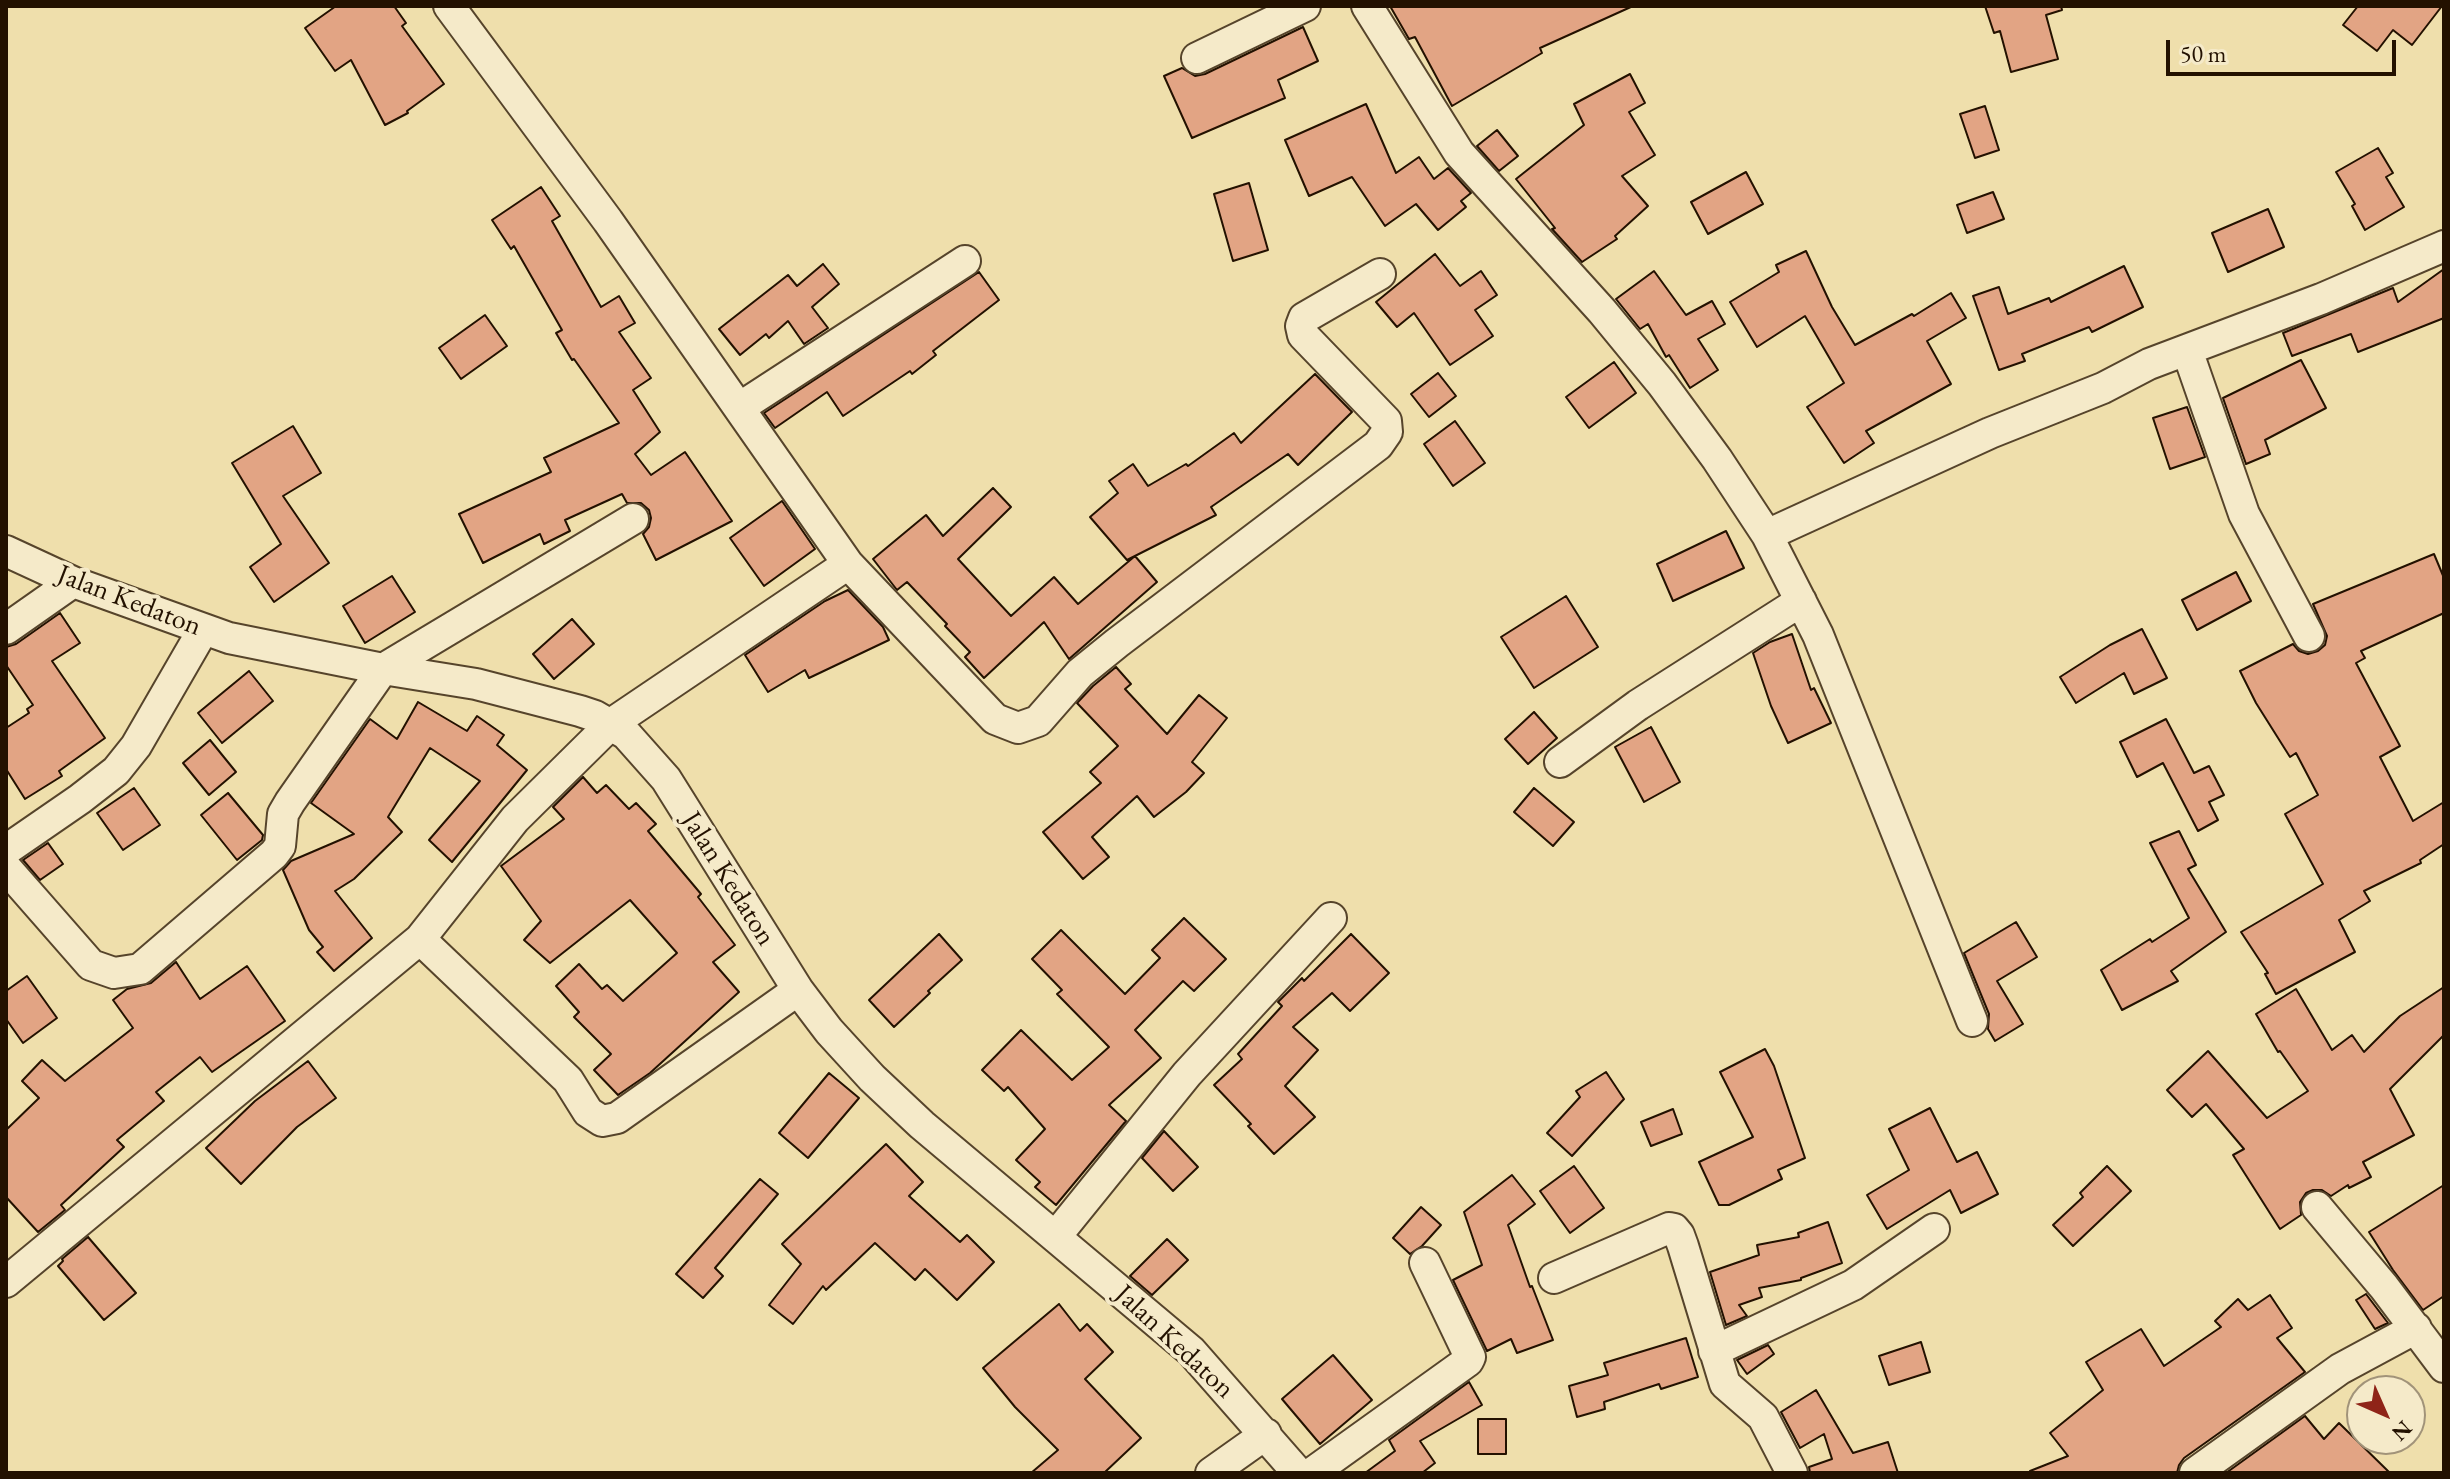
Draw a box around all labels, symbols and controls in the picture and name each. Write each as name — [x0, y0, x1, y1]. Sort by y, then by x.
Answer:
scale bar — [2170, 24, 2400, 74]
text: 50 m — [2180, 38, 2227, 69]
street label: Jalan Kedaton — [52, 558, 206, 644]
street label: Jalan Kedaton — [674, 806, 782, 952]
street label: Jalan Kedaton — [1107, 1278, 1241, 1406]
north arrow — [2346, 1375, 2426, 1455]
text: N — [2385, 1414, 2418, 1447]

